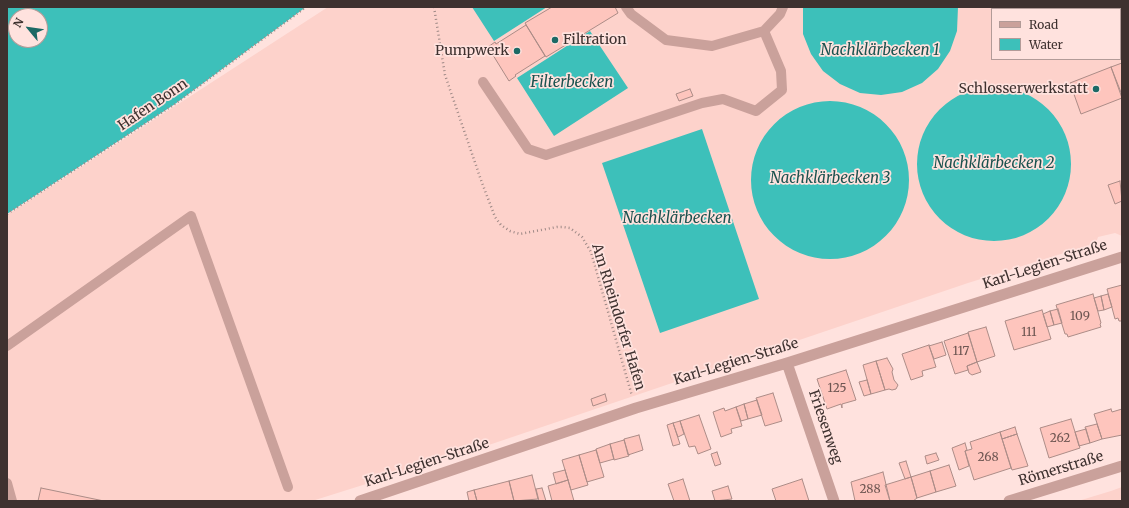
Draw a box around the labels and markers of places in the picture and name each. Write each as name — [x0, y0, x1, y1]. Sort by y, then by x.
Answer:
place label: Filtration — [563, 32, 627, 48]
marker: Filtration — [550, 35, 560, 45]
place label: Pumpwerk — [435, 43, 509, 59]
marker: Pumpwerk — [512, 46, 522, 56]
place label: Schlosserwerkstatt — [959, 81, 1088, 97]
marker: Schlosserwerkstatt — [1091, 84, 1101, 94]

